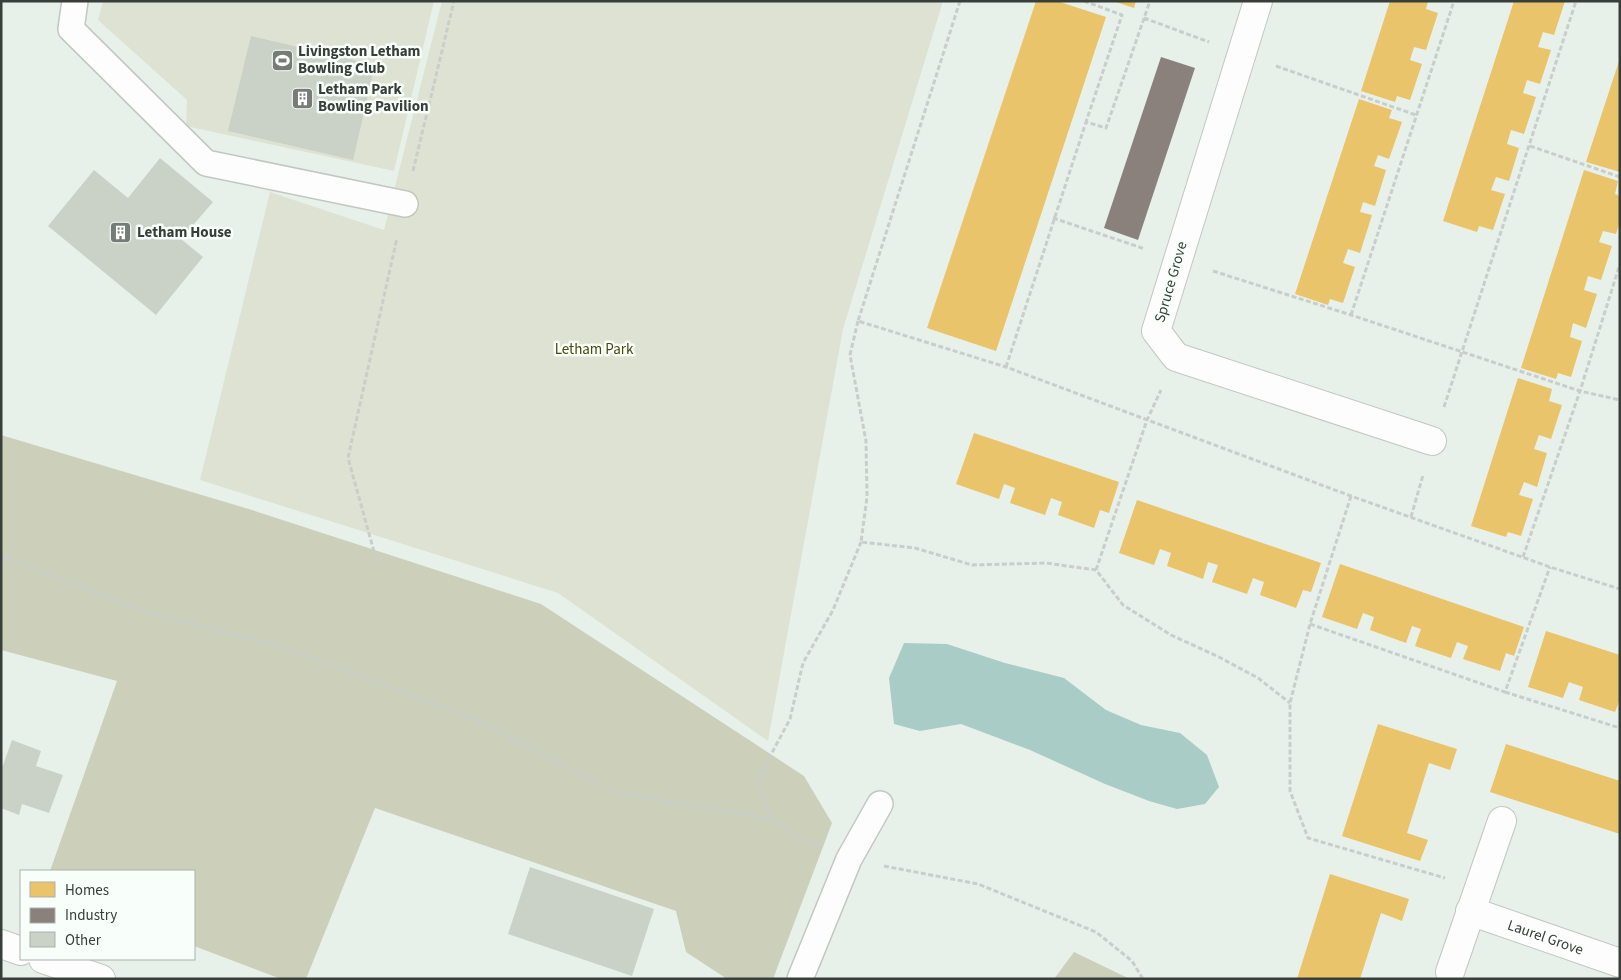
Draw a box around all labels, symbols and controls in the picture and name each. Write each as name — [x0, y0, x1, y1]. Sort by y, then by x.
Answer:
place label: Livingston Letham Bowling Club — [298, 41, 420, 79]
sports icon: Livingston Letham Bowling Club — [270, 48, 294, 72]
place label: Letham Park Bowling Pavilion — [318, 79, 429, 117]
building icon: Letham Park Bowling Pavilion — [290, 86, 314, 110]
building icon: Letham House — [109, 220, 133, 244]
place label: Letham House — [137, 222, 232, 243]
street label: Spruce Grove — [1149, 239, 1193, 325]
park label: Letham Park — [555, 339, 634, 360]
legend — [20, 870, 195, 960]
text: Homes — [65, 880, 109, 901]
text: Industry — [65, 905, 117, 926]
street label: Laurel Grove — [1505, 914, 1586, 960]
text: Other — [65, 930, 102, 951]

